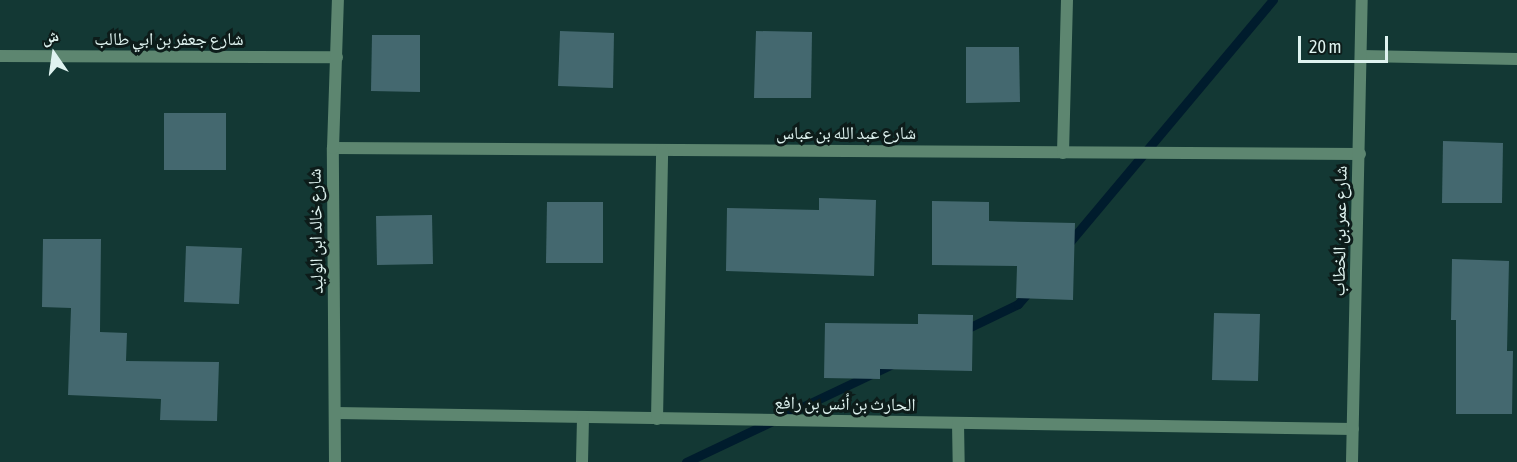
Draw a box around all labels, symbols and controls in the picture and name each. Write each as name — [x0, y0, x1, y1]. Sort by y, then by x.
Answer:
north arrow — [24, 24, 84, 84]
scale bar — [1301, 24, 1391, 62]
text: ش — [40, 26, 60, 47]
street label: شارع جعفر بن ابي طالب — [94, 28, 244, 50]
text: 20 m — [1309, 36, 1341, 57]
street label: شارع عبد الله بن عباس — [776, 122, 916, 144]
street label: شارع عمر بن الخطاب — [1328, 165, 1352, 297]
street label: شارع خالد ابن الوليد — [304, 168, 328, 294]
street label: الحارث بن أنس بن رافع — [774, 392, 916, 416]

